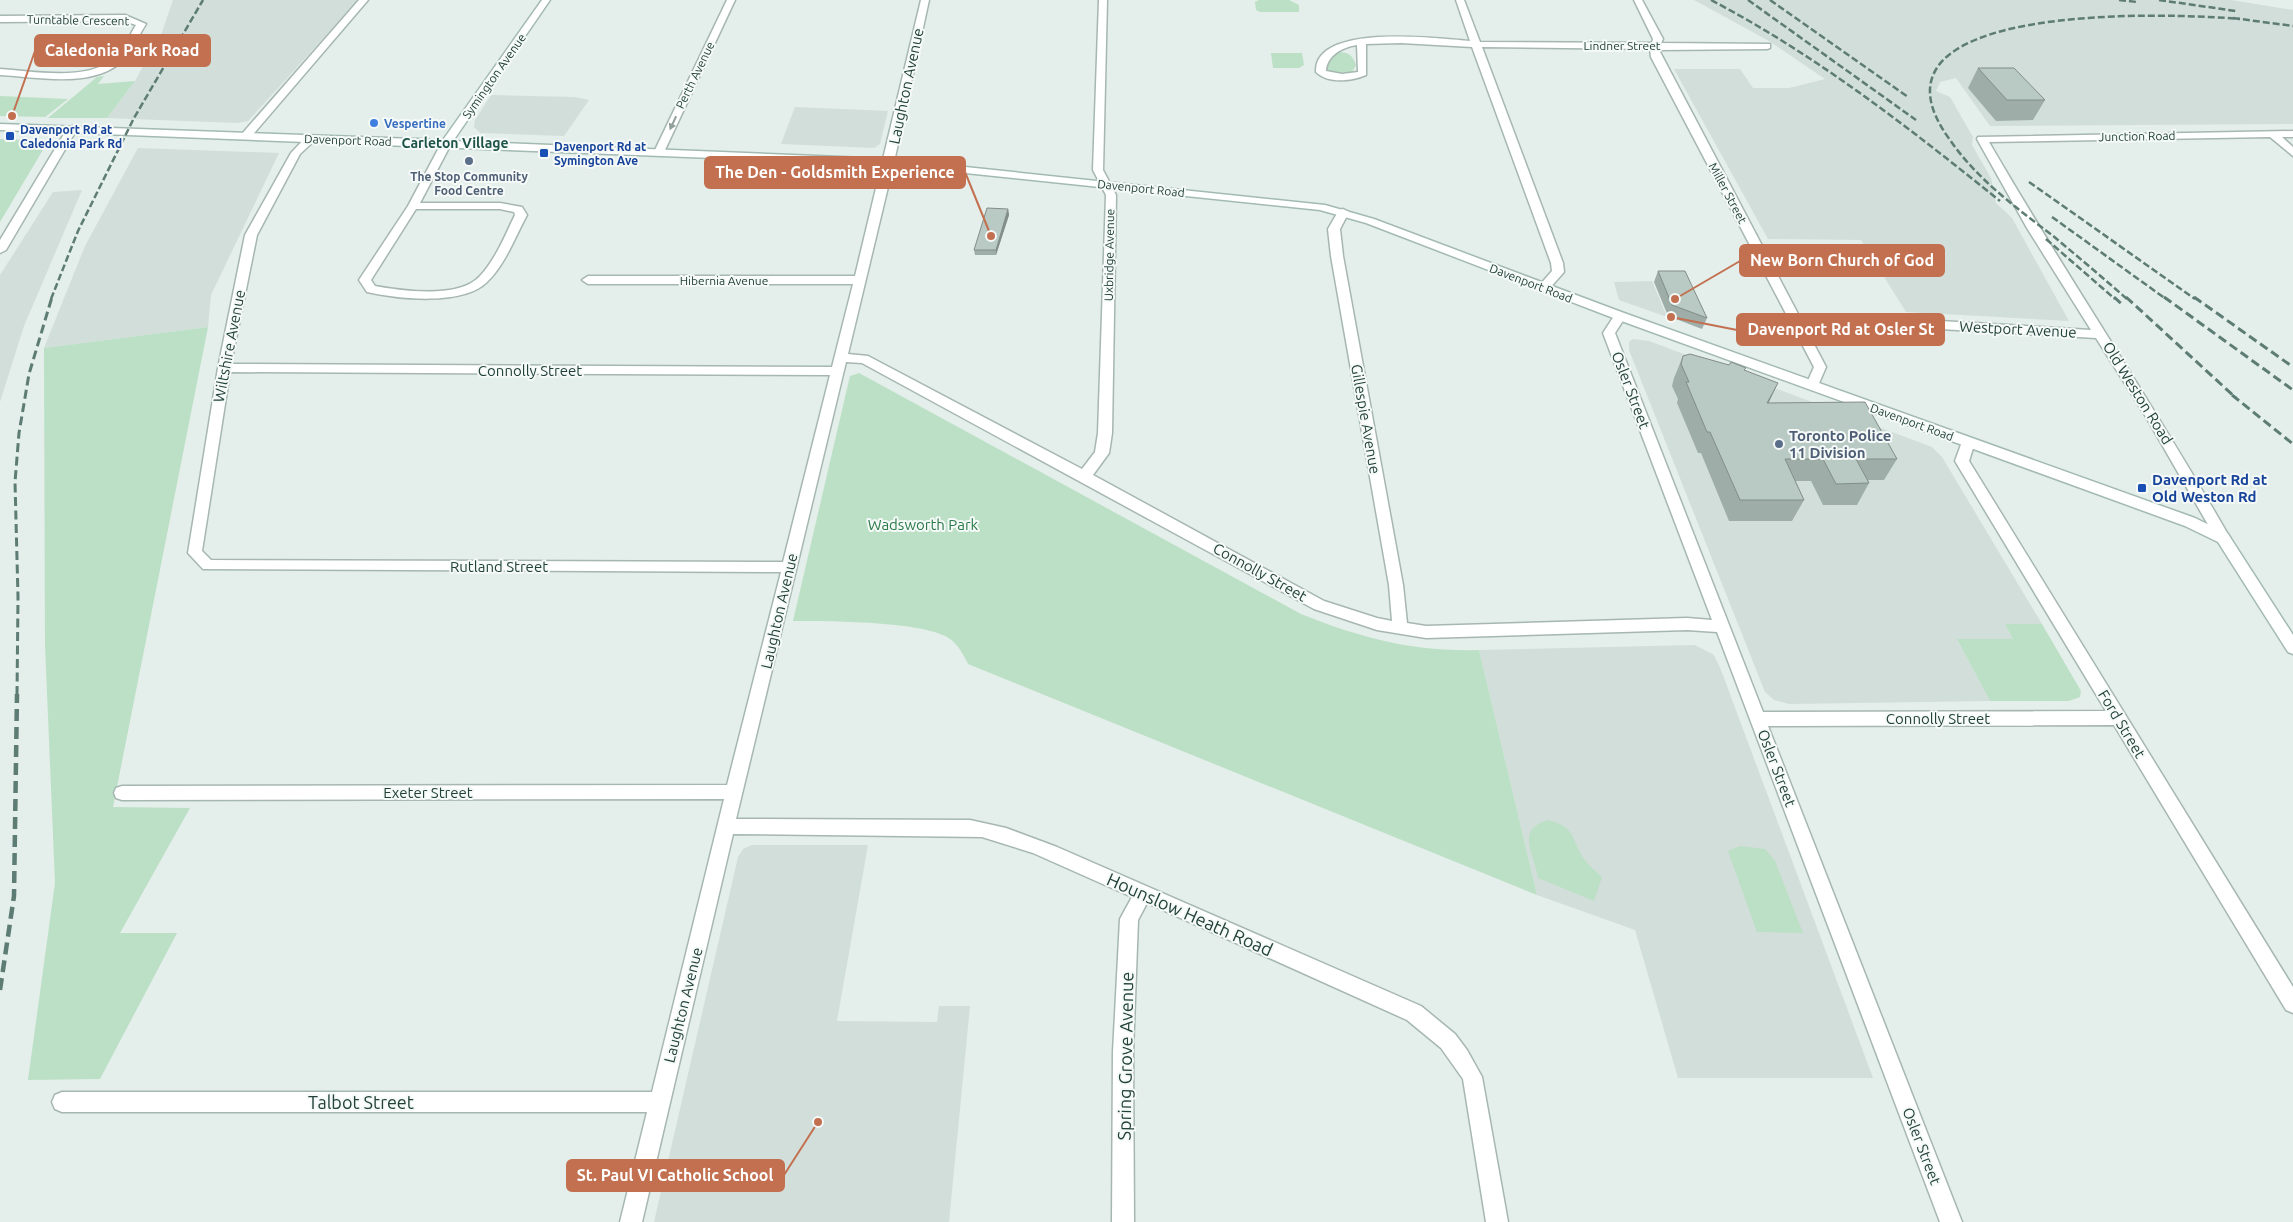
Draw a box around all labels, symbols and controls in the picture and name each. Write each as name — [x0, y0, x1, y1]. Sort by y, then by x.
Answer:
street label: Turntable Crescent — [27, 13, 130, 27]
street label: Laughton Avenue — [885, 26, 927, 146]
street label: Symington Avenue — [460, 31, 528, 121]
callout: Caledonia Park Road — [35, 35, 210, 66]
street label: Perth Avenue — [673, 39, 717, 111]
street label: Lindner Street — [1583, 39, 1661, 52]
text: Caledonia Park Road — [45, 41, 199, 59]
one-way arrow — [668, 116, 676, 130]
marker: Vespertine — [368, 117, 380, 129]
place label: Vespertine — [384, 117, 446, 130]
place label: Davenport Rd at Caledonia Park Rd — [20, 123, 122, 150]
street label: Junction Road — [2098, 129, 2176, 143]
marker: Davenport Rd at Caledonia Park Rd — [4, 130, 16, 142]
street label: Davenport Road — [304, 132, 392, 148]
district label: Carleton Village — [401, 135, 509, 151]
place label: Davenport Rd at Symington Ave — [554, 140, 646, 167]
marker: Davenport Rd at Symington Ave — [538, 147, 550, 159]
marker: The Stop Community Food Centre — [463, 155, 475, 167]
callout: The Den - Goldsmith Experience — [705, 157, 965, 188]
street label: Miller Street — [1707, 160, 1750, 226]
text: The Den - Goldsmith Experience — [715, 163, 955, 181]
place label: The Stop Community Food Centre — [410, 170, 528, 197]
street label: Davenport Road — [1097, 177, 1185, 199]
street label: Uxbridge Avenue — [1102, 209, 1116, 301]
callout: New Born Church of God — [1740, 245, 1944, 276]
text: New Born Church of God — [1750, 251, 1934, 269]
street label: Davenport Road — [1488, 261, 1574, 305]
street label: Hibernia Avenue — [680, 274, 768, 287]
street label: Wiltshire Avenue — [210, 288, 248, 404]
callout: Davenport Rd at Osler St — [1737, 314, 1944, 345]
street label: Westport Avenue — [1959, 317, 2077, 341]
text: Davenport Rd at Osler St — [1747, 320, 1935, 338]
street label: Old Weston Road — [2100, 339, 2176, 447]
street label: Osler Street — [1608, 349, 1654, 431]
street label: Connolly Street — [478, 362, 582, 379]
street label: Gillespie Avenue — [1348, 363, 1384, 475]
street label: Davenport Road — [1869, 401, 1955, 443]
place label: Toronto Police 11 Division — [1789, 427, 1891, 461]
marker: Toronto Police 11 Division — [1773, 438, 1785, 450]
place label: Davenport Rd at Old Weston Rd — [2152, 471, 2268, 505]
marker: Davenport Rd at Old Weston Rd — [2136, 482, 2148, 494]
park label: Wadsworth Park — [868, 516, 979, 533]
street label: Connolly Street — [1210, 539, 1310, 605]
street label: Laughton Avenue — [757, 551, 801, 671]
street label: Rutland Street — [450, 558, 548, 575]
street label: Ford Street — [2095, 687, 2149, 761]
street label: Connolly Street — [1886, 710, 1990, 727]
street label: Osler Street — [1754, 727, 1800, 809]
street label: Exeter Street — [383, 784, 473, 801]
street label: Hounslow Heath Road — [1104, 868, 1276, 960]
street label: Laughton Avenue — [660, 946, 706, 1064]
street label: Spring Grove Avenue — [1114, 972, 1136, 1140]
street label: Talbot Street — [308, 1092, 414, 1112]
street label: Osler Street — [1899, 1105, 1945, 1187]
callout: St. Paul VI Catholic School — [567, 1160, 784, 1191]
text: St. Paul VI Catholic School — [577, 1166, 773, 1184]

